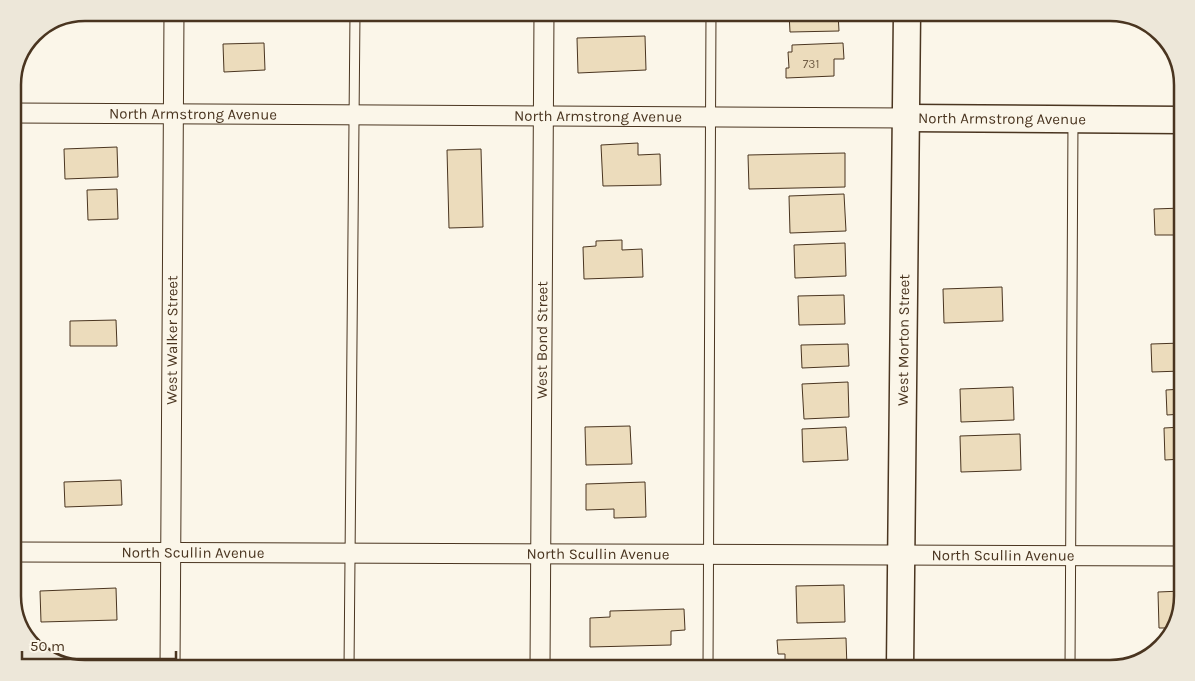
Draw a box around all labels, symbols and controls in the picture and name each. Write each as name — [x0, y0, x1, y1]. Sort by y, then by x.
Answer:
house number: 731 — [803, 57, 819, 71]
street label: North Armstrong Avenue — [109, 105, 277, 123]
street label: North Armstrong Avenue — [514, 107, 682, 126]
street label: North Armstrong Avenue — [918, 109, 1086, 128]
street label: West Morton Street — [894, 274, 913, 406]
street label: West Walker Street — [163, 275, 181, 405]
street label: West Bond Street — [533, 281, 551, 399]
street label: North Scullin Avenue — [121, 543, 265, 562]
street label: North Scullin Avenue — [526, 545, 670, 563]
street label: North Scullin Avenue — [931, 546, 1075, 565]
scale bar — [22, 628, 176, 660]
text: 50 m — [30, 637, 65, 655]

